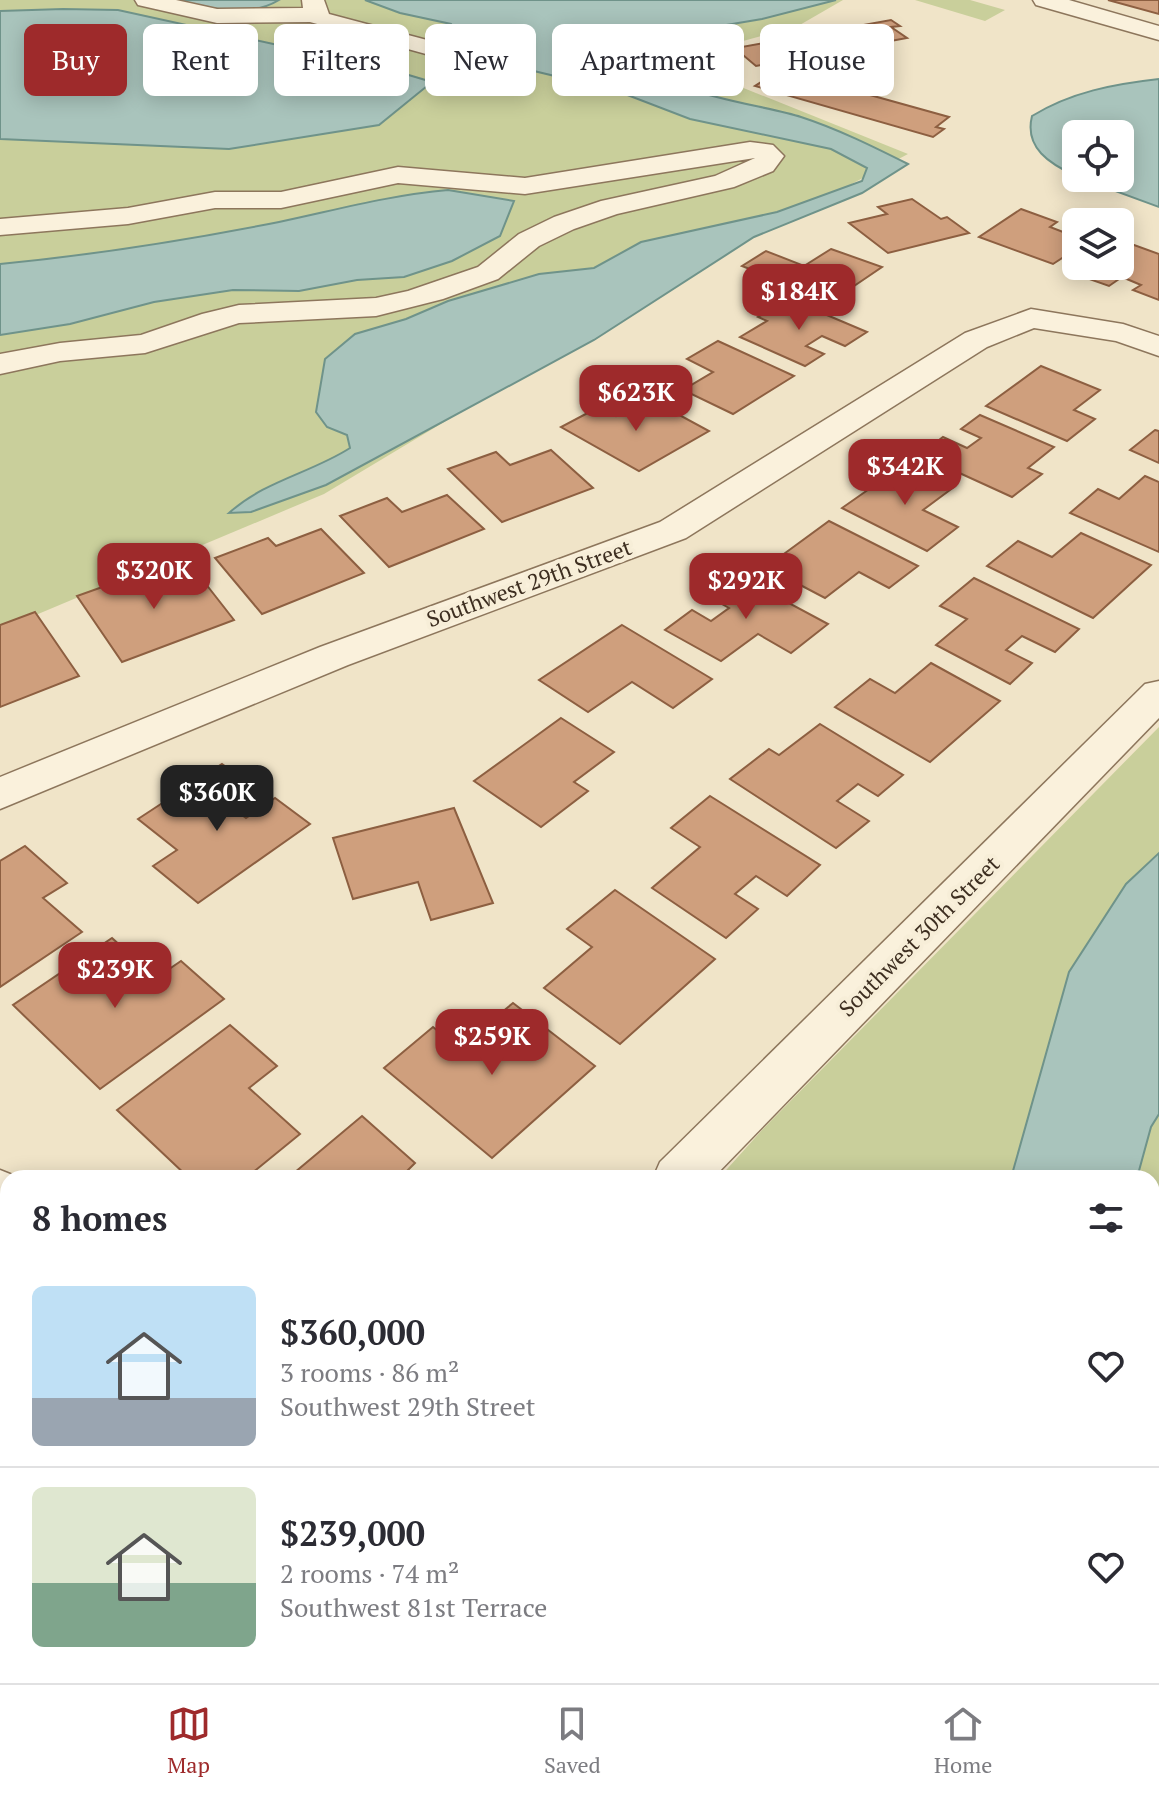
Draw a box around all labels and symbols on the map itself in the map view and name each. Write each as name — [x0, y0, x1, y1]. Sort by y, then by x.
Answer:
pin: $184K — [743, 264, 855, 332]
pin: $623K — [580, 365, 692, 433]
pin: $342K — [849, 439, 961, 507]
street label: Southwest 29th Street — [422, 532, 635, 633]
pin: $320K — [98, 543, 210, 611]
pin: $292K — [690, 553, 802, 621]
pin: $360K — [161, 765, 273, 833]
street label: Southwest 30th Street — [832, 849, 1005, 1022]
pin: $239K — [59, 942, 171, 1010]
pin: $259K — [436, 1009, 548, 1077]

